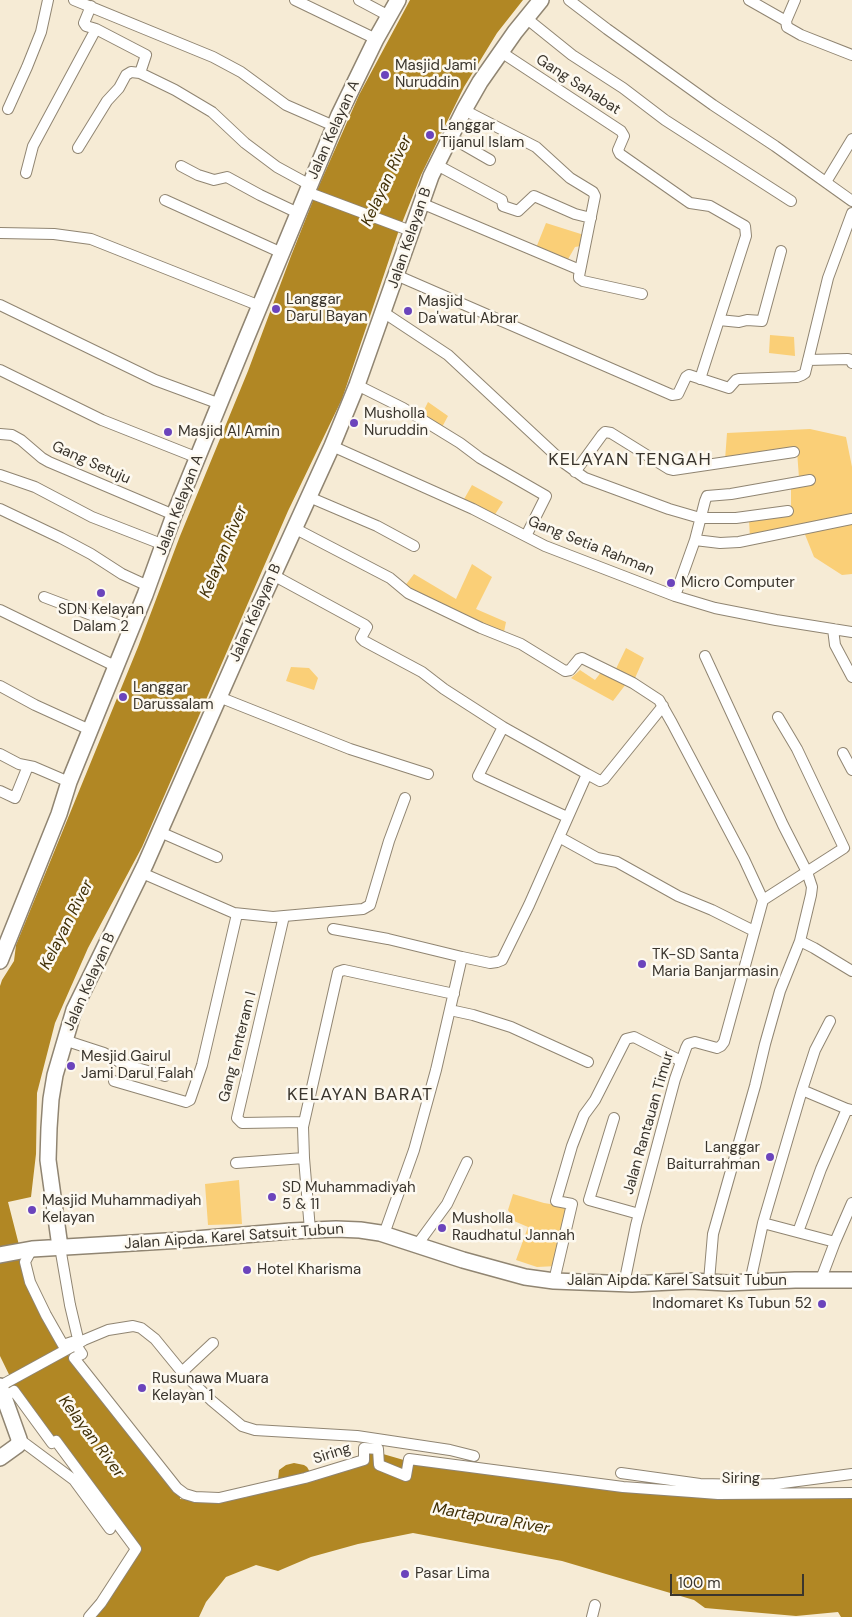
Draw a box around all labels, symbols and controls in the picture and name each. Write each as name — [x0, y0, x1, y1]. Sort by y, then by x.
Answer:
street label: Gang Sahabat — [532, 51, 624, 119]
place label: Masjid Jami Nuruddin — [395, 57, 477, 92]
marker: Masjid Jami Nuruddin — [379, 69, 391, 81]
street label: Jalan Kelayan A — [304, 78, 364, 182]
place label: Langgar Tijanul Islam — [440, 117, 524, 152]
marker: Langgar Tijanul Islam — [424, 129, 436, 141]
water label: Kelayan River — [358, 133, 416, 229]
street label: Jalan Kelayan B — [384, 185, 436, 291]
place label: Langgar Darul Bayan — [286, 291, 368, 326]
place label: Masjid Da'watul Abrar — [418, 293, 518, 328]
marker: Langgar Darul Bayan — [270, 303, 282, 315]
marker: Masjid Da'watul Abrar — [402, 305, 414, 317]
place label: Musholla Nuruddin — [364, 405, 428, 440]
marker: Musholla Nuruddin — [348, 417, 360, 429]
place label: Masjid Al Amin — [178, 423, 280, 441]
marker: Masjid Al Amin — [162, 426, 174, 438]
street label: Gang Setuju — [49, 438, 133, 488]
district label: KELAYAN TENGAH — [546, 449, 714, 471]
street label: Jalan Kelayan A — [153, 452, 207, 558]
water label: Kelayan River — [196, 503, 252, 601]
street label: Gang Setia Rahman — [525, 512, 657, 580]
street label: Jalan Kelayan B — [226, 561, 286, 665]
place label: Micro Computer — [681, 574, 795, 592]
marker: Micro Computer — [665, 577, 677, 589]
marker: SDN Kelayan Dalam 2 — [95, 587, 107, 599]
place label: SDN Kelayan Dalam 2 — [58, 601, 144, 636]
place label: Langgar Darussalam — [133, 679, 214, 714]
marker: Langgar Darussalam — [117, 691, 129, 703]
water label: Kelayan River — [36, 877, 98, 973]
street label: Jalan Kelayan B — [60, 930, 120, 1034]
place label: TK-SD Santa Maria Banjarmasin — [652, 946, 779, 981]
marker: TK-SD Santa Maria Banjarmasin — [636, 958, 648, 970]
street label: Gang Tenteram I — [216, 990, 260, 1104]
place label: Mesjid Gairul Jami Darul Falah — [81, 1048, 193, 1083]
street label: Jalan Rantauan Timur — [620, 1049, 678, 1197]
marker: Mesjid Gairul Jami Darul Falah — [65, 1060, 77, 1072]
district label: KELAYAN BARAT — [285, 1084, 435, 1106]
place label: Langgar Baiturrahman — [667, 1139, 760, 1174]
marker: Langgar Baiturrahman — [764, 1151, 776, 1163]
place label: SD Muhammadiyah 5 & 11 — [282, 1179, 416, 1214]
marker: SD Muhammadiyah 5 & 11 — [266, 1191, 278, 1203]
place label: Masjid Muhammadiyah Kelayan — [42, 1192, 201, 1227]
marker: Masjid Muhammadiyah Kelayan — [26, 1204, 38, 1216]
place label: Musholla Raudhatul Jannah — [452, 1210, 575, 1245]
street label: Jalan Aipda. Karel Satsuit Tubun — [124, 1220, 344, 1254]
marker: Musholla Raudhatul Jannah — [436, 1222, 448, 1234]
place label: Hotel Kharisma — [257, 1261, 361, 1279]
marker: Hotel Kharisma — [241, 1264, 253, 1276]
street label: Jalan Aipda. Karel Satsuit Tubun — [567, 1272, 787, 1290]
place label: Indomaret Ks Tubun 52 — [652, 1295, 812, 1313]
marker: Indomaret Ks Tubun 52 — [816, 1298, 828, 1310]
place label: Rusunawa Muara Kelayan 1 — [152, 1370, 269, 1405]
marker: Rusunawa Muara Kelayan 1 — [136, 1382, 148, 1394]
water label: Kelayan River — [54, 1392, 128, 1482]
street label: Siring — [311, 1440, 353, 1468]
street label: Siring — [722, 1470, 760, 1488]
water label: Martapura River — [431, 1499, 551, 1539]
scale bar — [672, 1564, 806, 1596]
place label: Pasar Lima — [415, 1565, 490, 1583]
marker: Pasar Lima — [399, 1568, 411, 1580]
text: 100 m — [678, 1573, 721, 1593]

